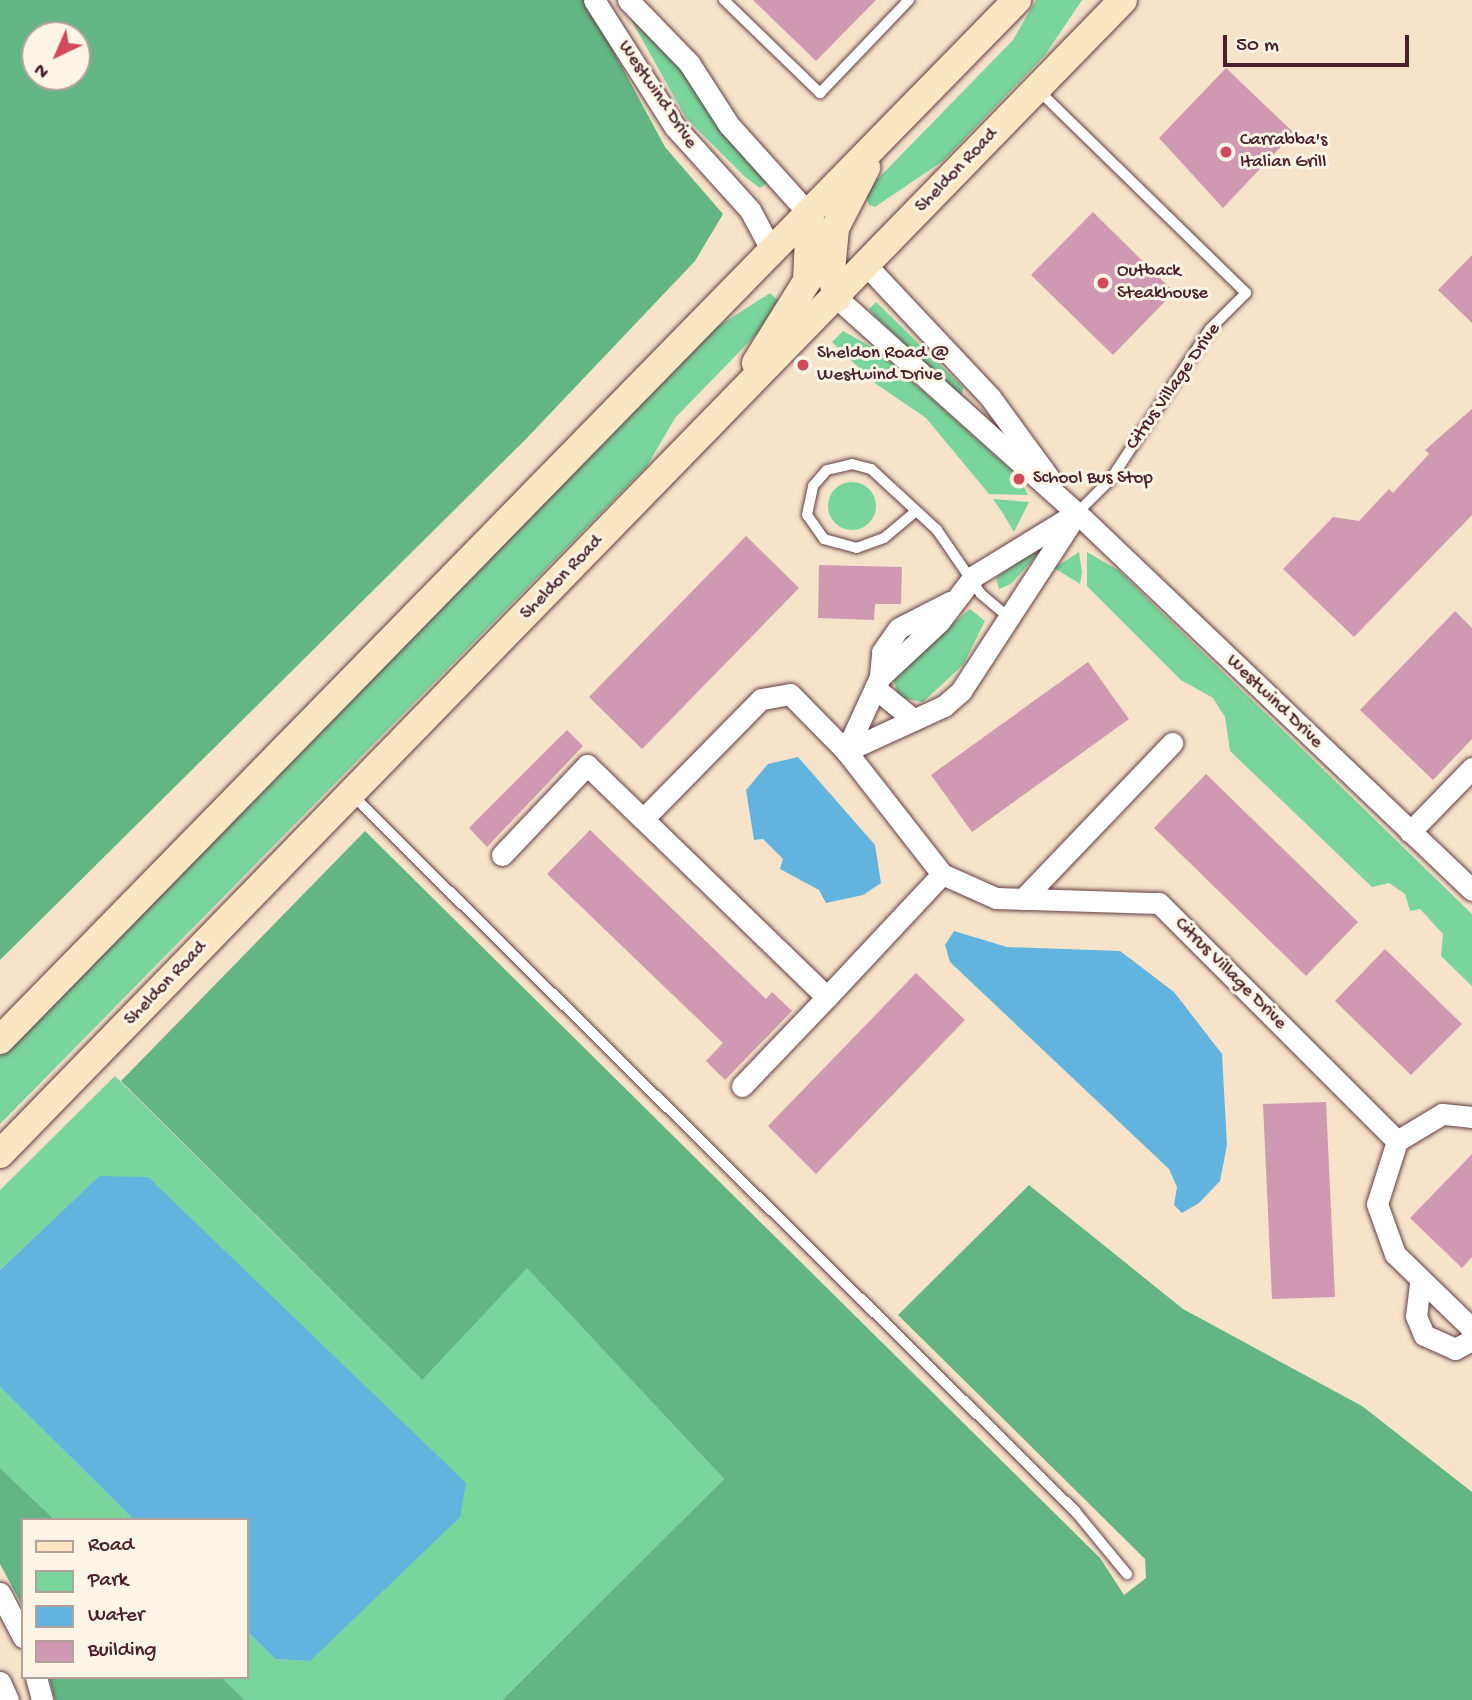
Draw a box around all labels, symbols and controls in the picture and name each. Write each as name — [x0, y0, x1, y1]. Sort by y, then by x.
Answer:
north arrow — [21, 21, 91, 91]
scale bar — [1227, 21, 1412, 65]
text: 50 m — [1236, 34, 1279, 59]
street label: Westwind Drive — [612, 37, 702, 153]
text: N — [30, 57, 55, 83]
street label: Sheldon Road — [911, 124, 1003, 218]
place label: Carrabba's Italian Grill — [1240, 130, 1327, 174]
marker: Carrabba's Italian Grill — [1218, 144, 1234, 160]
place label: Outback Steakhouse — [1117, 261, 1208, 305]
marker: Outback Steakhouse — [1095, 275, 1111, 291]
street label: Citrus Village Drive — [1122, 319, 1226, 455]
place label: Sheldon Road @ Westwind Drive — [817, 343, 949, 387]
marker: Sheldon Road @ Westwind Drive — [795, 357, 811, 373]
place label: School Bus Stop — [1033, 468, 1153, 490]
marker: School Bus Stop — [1011, 471, 1027, 487]
street label: Sheldon Road — [516, 531, 608, 625]
street label: Westwind Drive — [1221, 650, 1327, 754]
street label: Citrus Village Drive — [1169, 913, 1291, 1035]
street label: Sheldon Road — [120, 937, 212, 1031]
legend — [21, 1518, 248, 1679]
text: Road — [88, 1534, 134, 1559]
text: Park — [88, 1569, 128, 1594]
text: Water — [88, 1604, 144, 1629]
text: Building — [88, 1639, 157, 1664]

